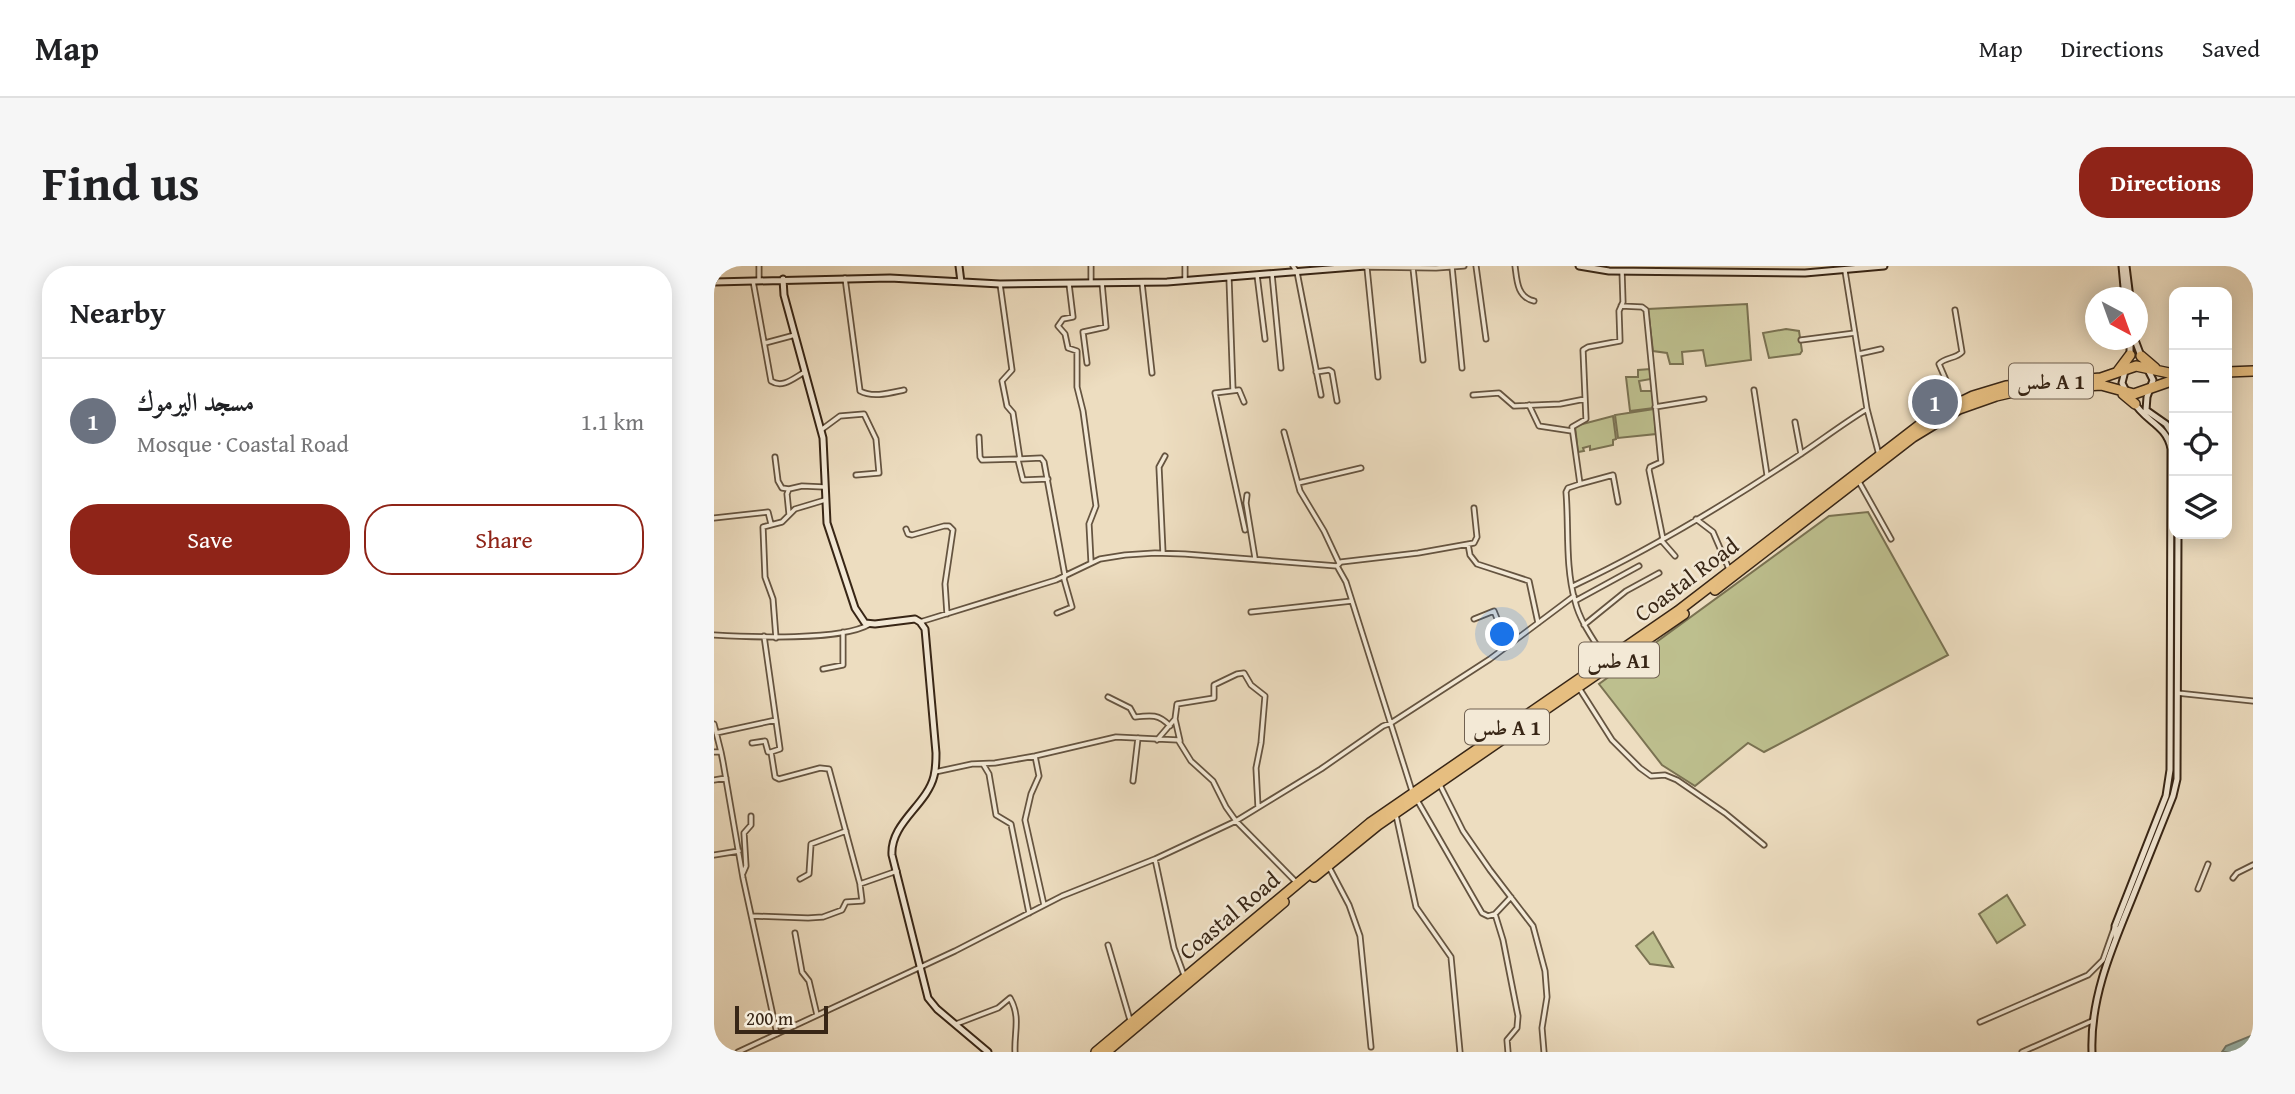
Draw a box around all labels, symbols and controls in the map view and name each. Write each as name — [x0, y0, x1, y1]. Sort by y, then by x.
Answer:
text: Map — [35, 24, 99, 72]
text: Map — [1979, 31, 2023, 66]
text: Directions — [2061, 31, 2164, 66]
text: Saved — [2202, 31, 2260, 66]
text: Find us — [42, 146, 200, 218]
button: Directions — [2079, 147, 2253, 218]
north arrow — [2085, 287, 2148, 350]
map controls — [2169, 287, 2232, 539]
button: + — [2169, 287, 2232, 350]
text: Nearby — [70, 290, 166, 334]
button: − — [2169, 350, 2232, 413]
road number: طس A 1 — [2009, 363, 2093, 398]
pin: 1 — [1912, 376, 1958, 428]
text: مسجد اليرموك — [137, 382, 254, 421]
text: 1 — [87, 405, 99, 438]
text: 1.1 km — [581, 405, 644, 438]
button: locate — [2169, 413, 2232, 476]
text: Mosque · Coastal Road — [137, 427, 349, 460]
button: layers — [2169, 476, 2232, 539]
button: Save — [70, 504, 350, 575]
button: Share — [364, 504, 644, 575]
street label: Coastal Road — [1627, 528, 1746, 629]
your location — [1485, 617, 1519, 651]
road number: طس A1 — [1579, 642, 1659, 678]
road number: طس A 1 — [1465, 710, 1549, 744]
street label: Coastal Road — [1171, 862, 1287, 967]
scale bar — [735, 1003, 828, 1035]
text: 200 m — [746, 1004, 793, 1032]

